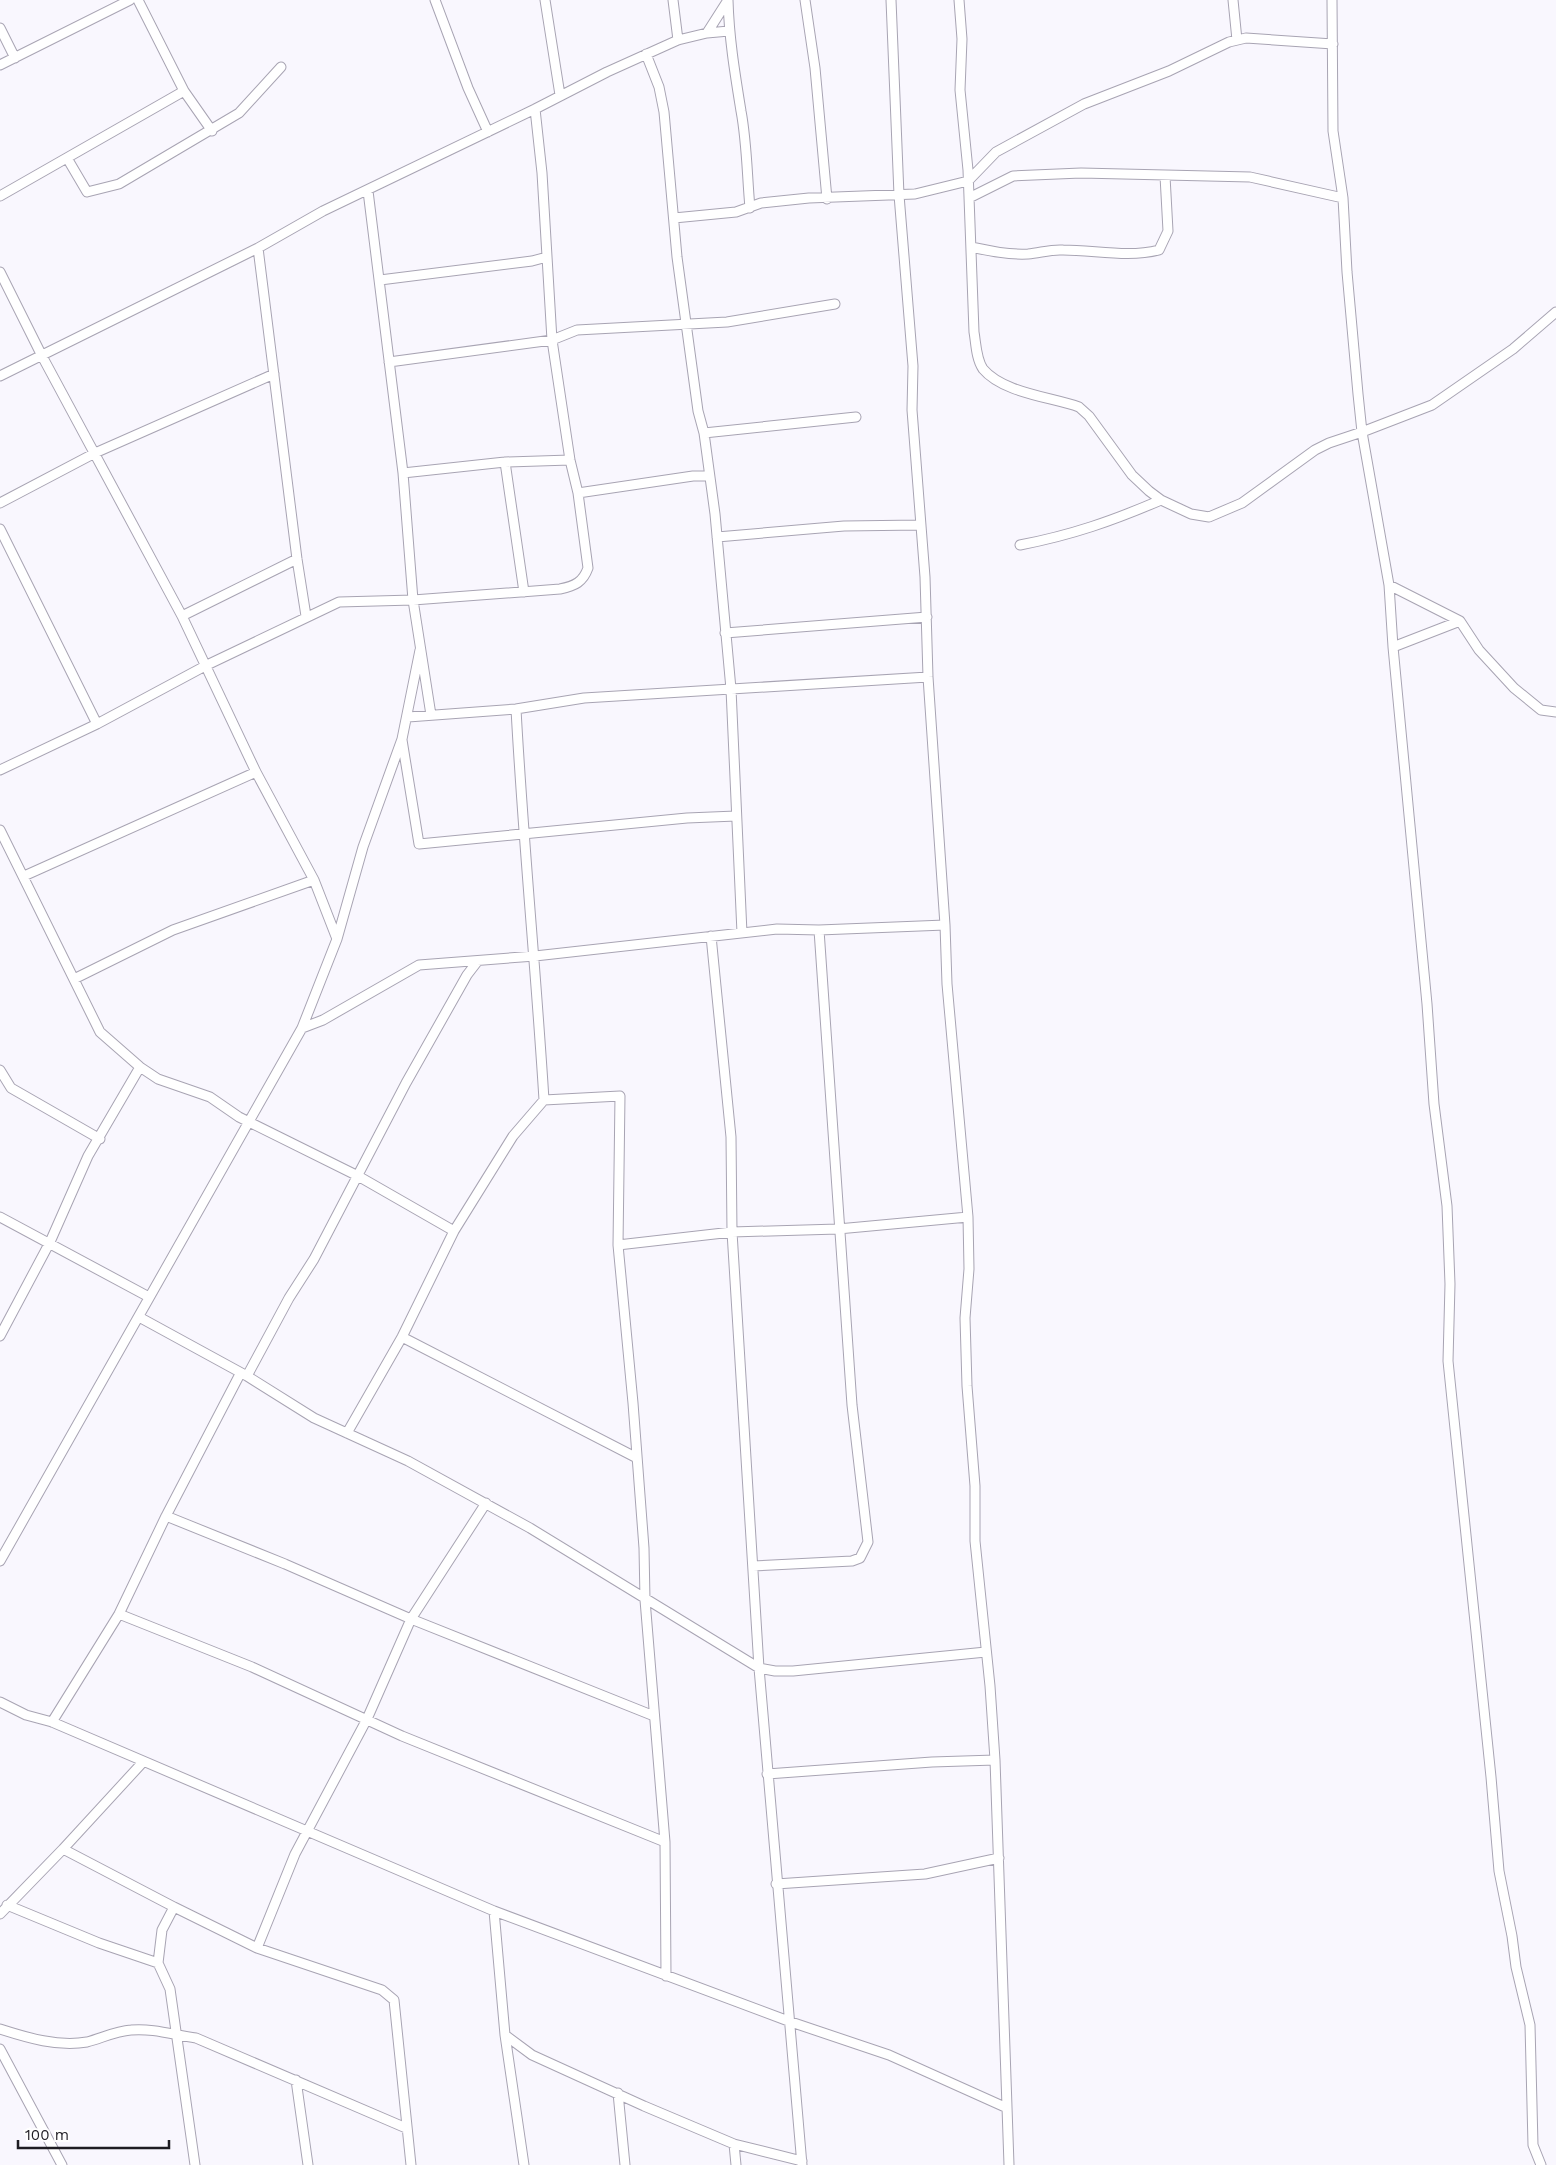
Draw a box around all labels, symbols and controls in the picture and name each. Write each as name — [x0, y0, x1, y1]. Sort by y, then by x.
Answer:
scale bar — [18, 2118, 169, 2150]
text: 100 m — [25, 2126, 69, 2144]

